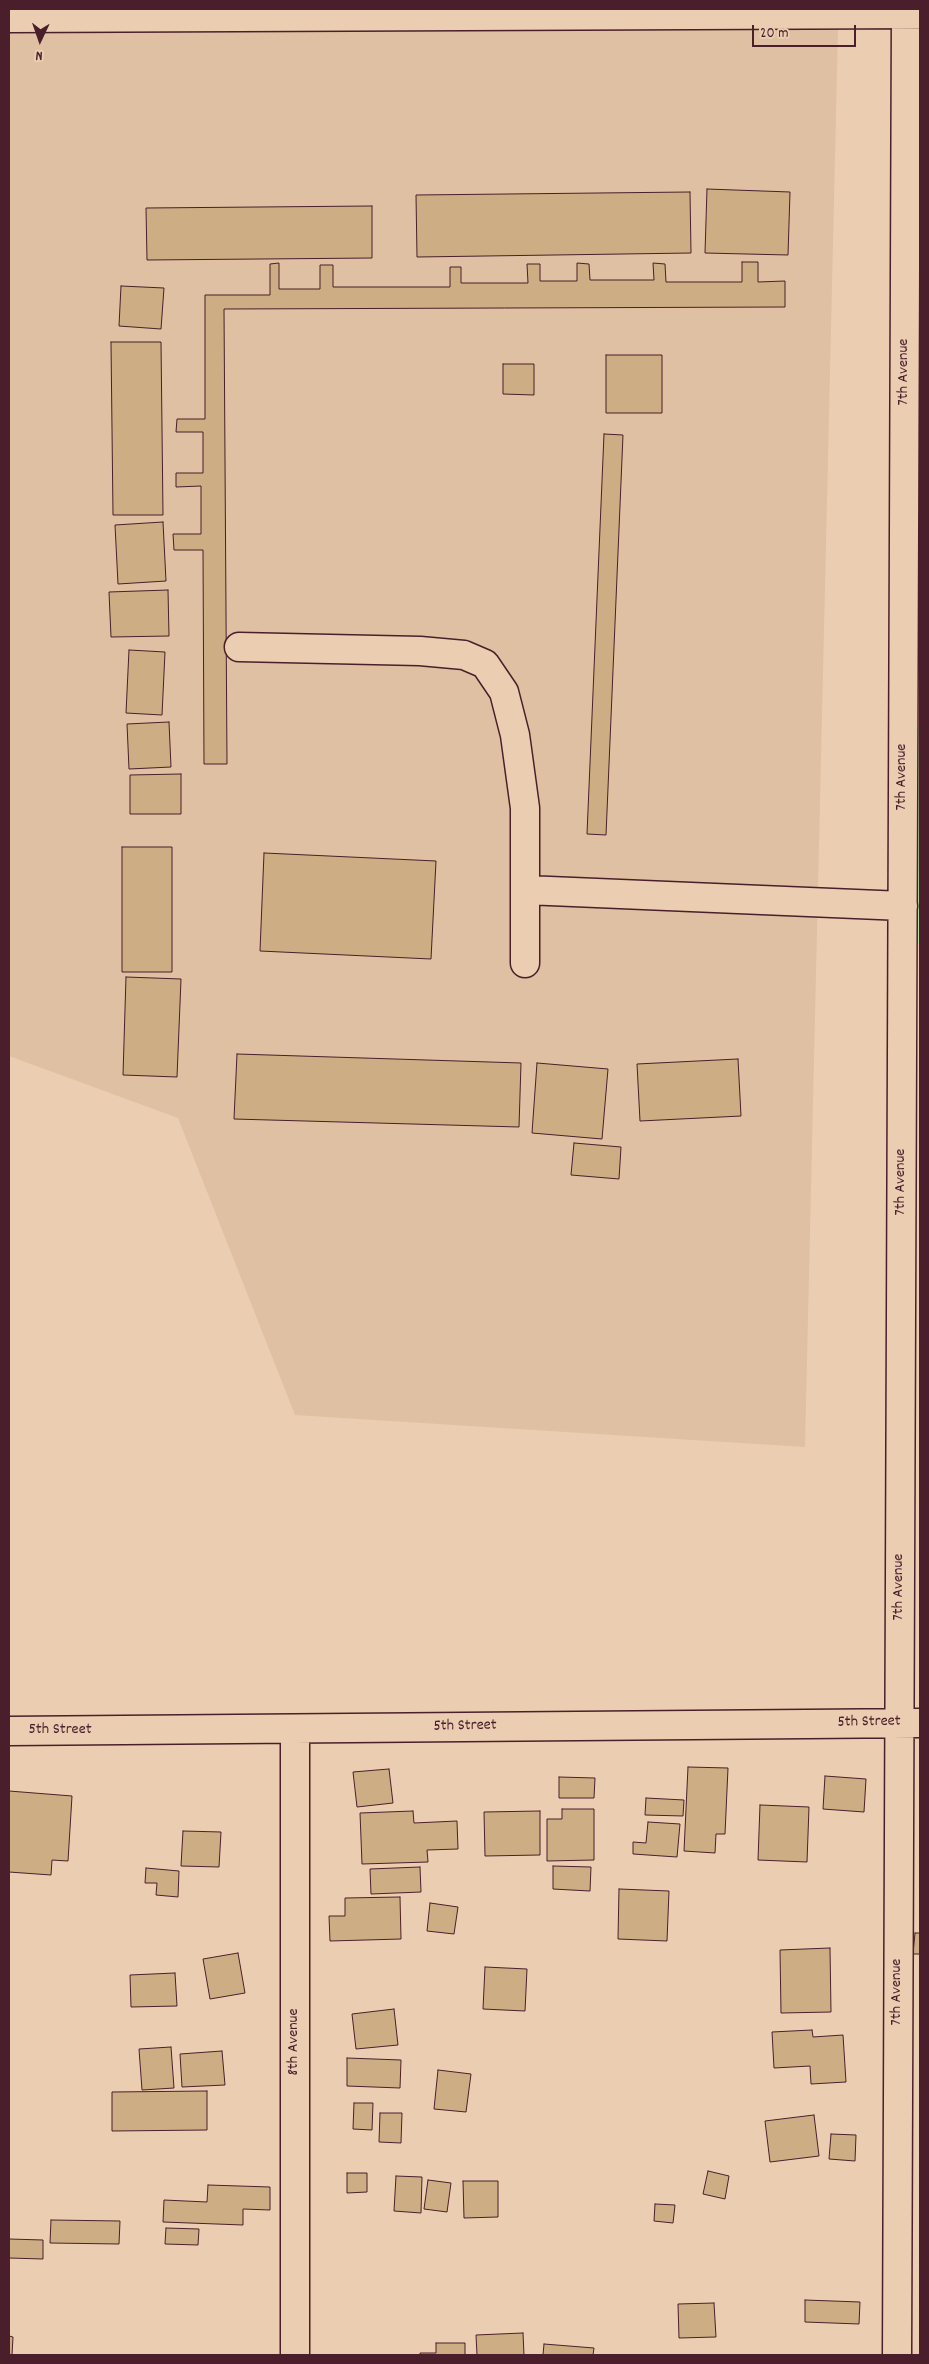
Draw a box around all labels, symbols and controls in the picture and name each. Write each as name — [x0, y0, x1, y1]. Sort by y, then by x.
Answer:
north arrow — [15, 15, 65, 65]
scale bar — [754, 15, 858, 47]
text: 20 m — [760, 23, 788, 45]
text: N — [35, 45, 43, 65]
street label: 7th Avenue — [895, 339, 915, 405]
street label: 7th Avenue — [893, 744, 913, 810]
street label: 7th Avenue — [892, 1149, 912, 1215]
street label: 7th Avenue — [890, 1554, 910, 1620]
street label: 5th Street — [837, 1713, 901, 1733]
street label: 5th Street — [433, 1717, 497, 1737]
street label: 5th Street — [28, 1721, 92, 1741]
street label: 7th Avenue — [888, 1959, 908, 2025]
street label: 8th Avenue — [285, 2008, 305, 2076]

